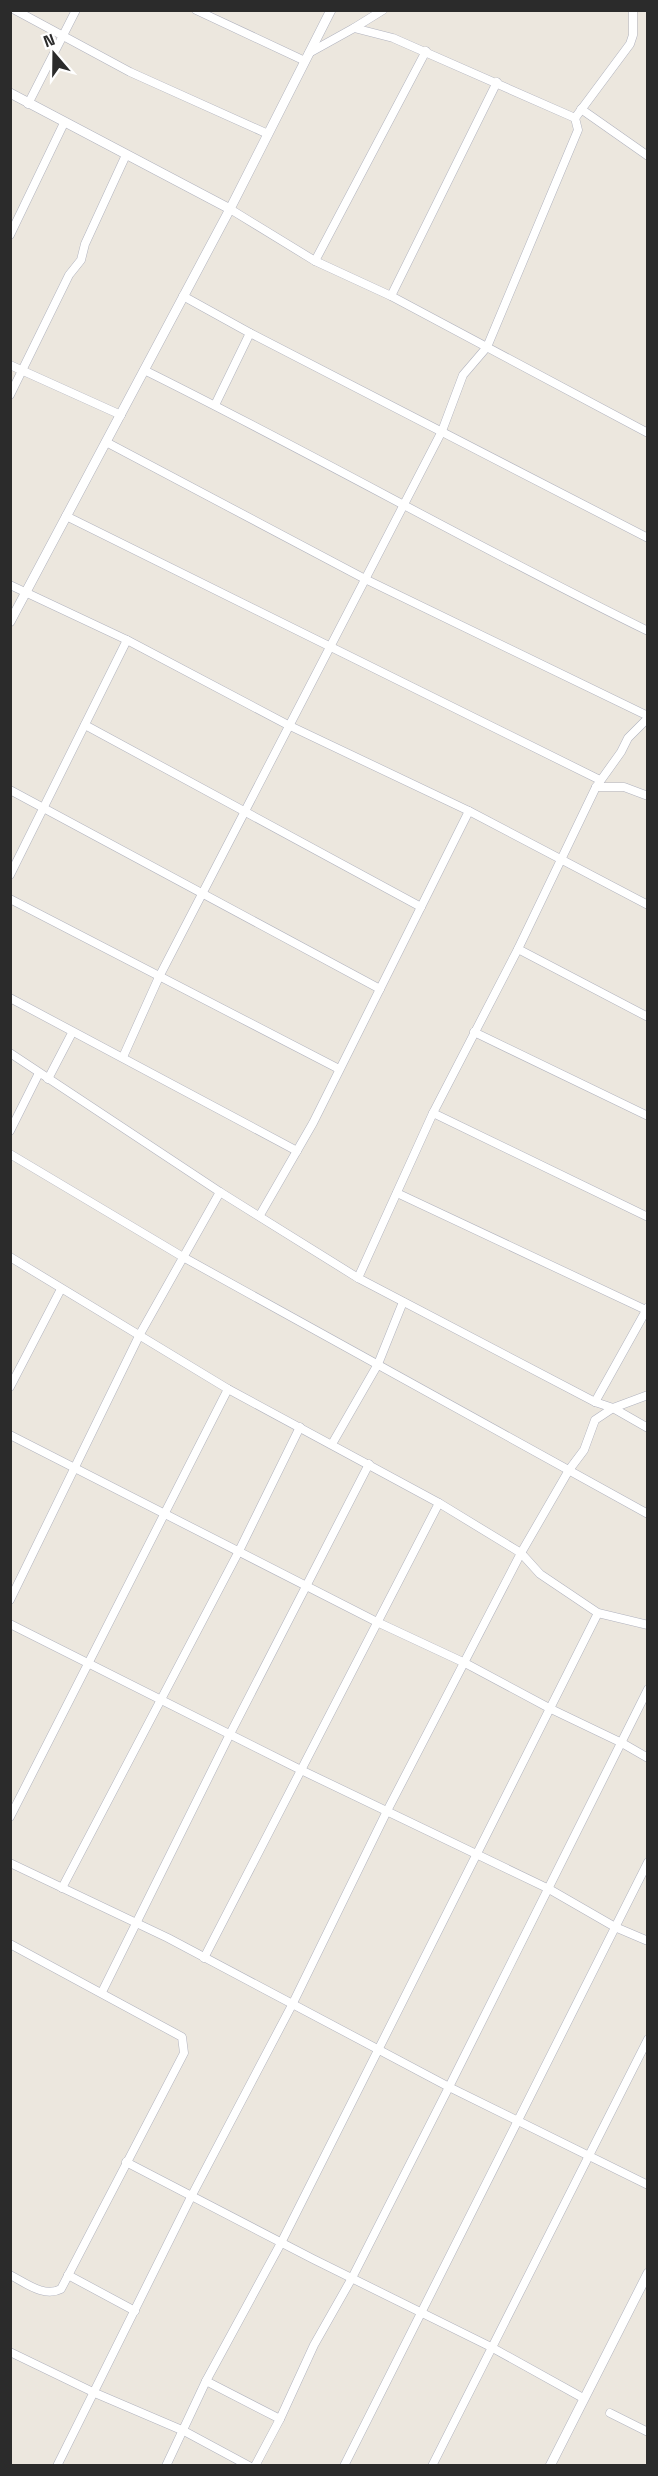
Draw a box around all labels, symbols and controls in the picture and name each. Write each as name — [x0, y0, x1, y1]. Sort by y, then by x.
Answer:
north arrow — [24, 24, 84, 84]
text: N — [40, 29, 58, 52]

